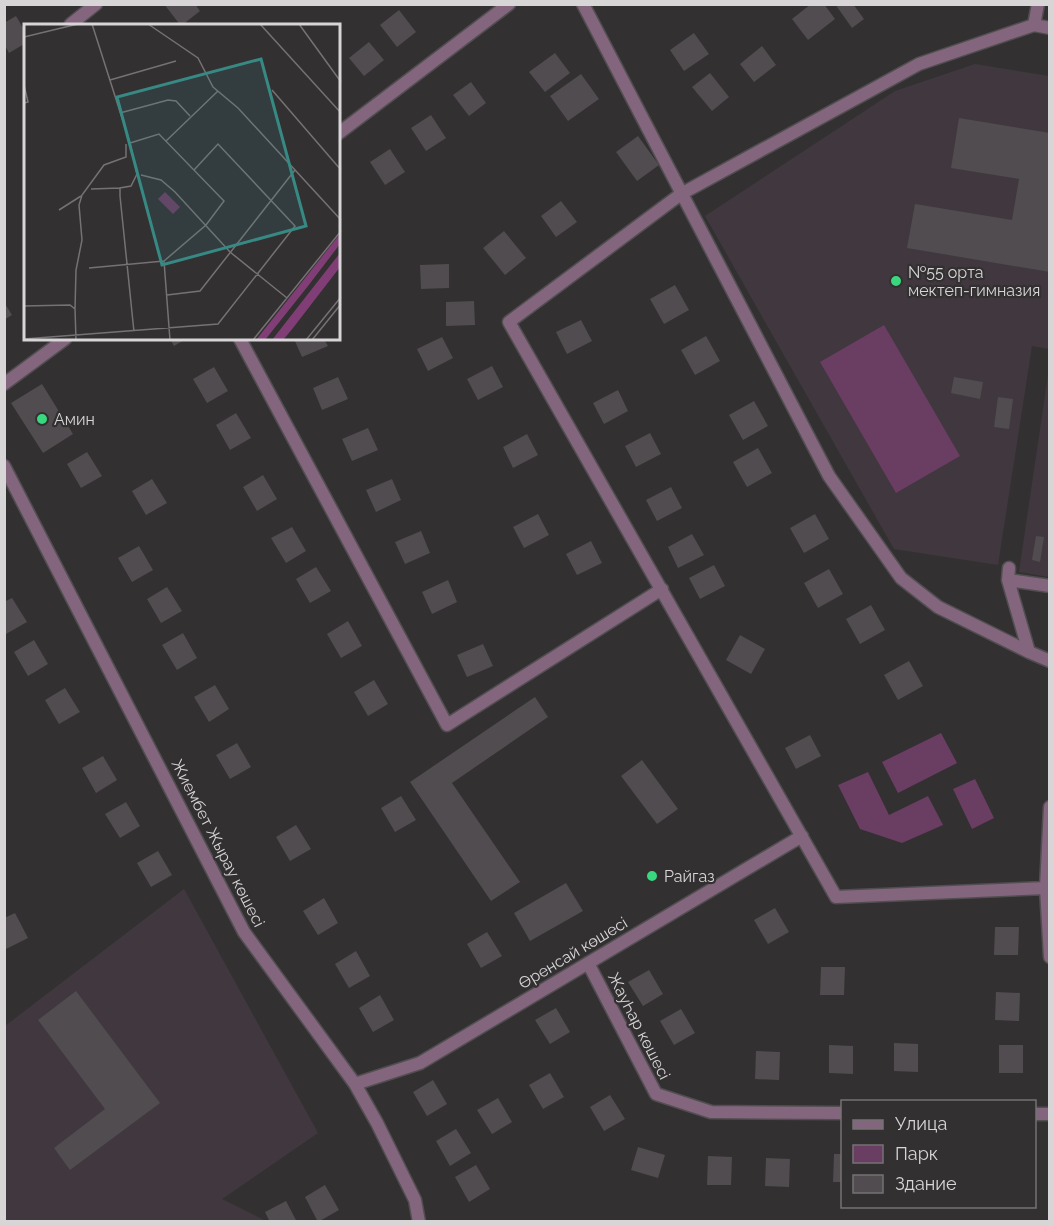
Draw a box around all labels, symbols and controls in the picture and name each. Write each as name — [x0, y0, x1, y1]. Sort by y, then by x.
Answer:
inset map — [24, 24, 340, 340]
place label: №55 орта мектеп-гимназия — [908, 263, 1040, 300]
marker: №55 орта мектеп-гимназия — [889, 274, 903, 288]
place label: Амин — [54, 410, 95, 429]
marker: Амин — [35, 412, 49, 426]
street label: Жиембет Жырау көшесі — [167, 756, 269, 930]
place label: Райгаз — [664, 867, 715, 886]
marker: Райгаз — [645, 869, 659, 883]
street label: Өренсай көшесі — [515, 913, 631, 993]
street label: ЖауҺар көшесі — [604, 969, 674, 1083]
legend — [841, 1100, 1036, 1208]
text: Улица — [895, 1113, 947, 1134]
text: Парк — [895, 1143, 938, 1164]
text: Здание — [895, 1173, 957, 1194]

